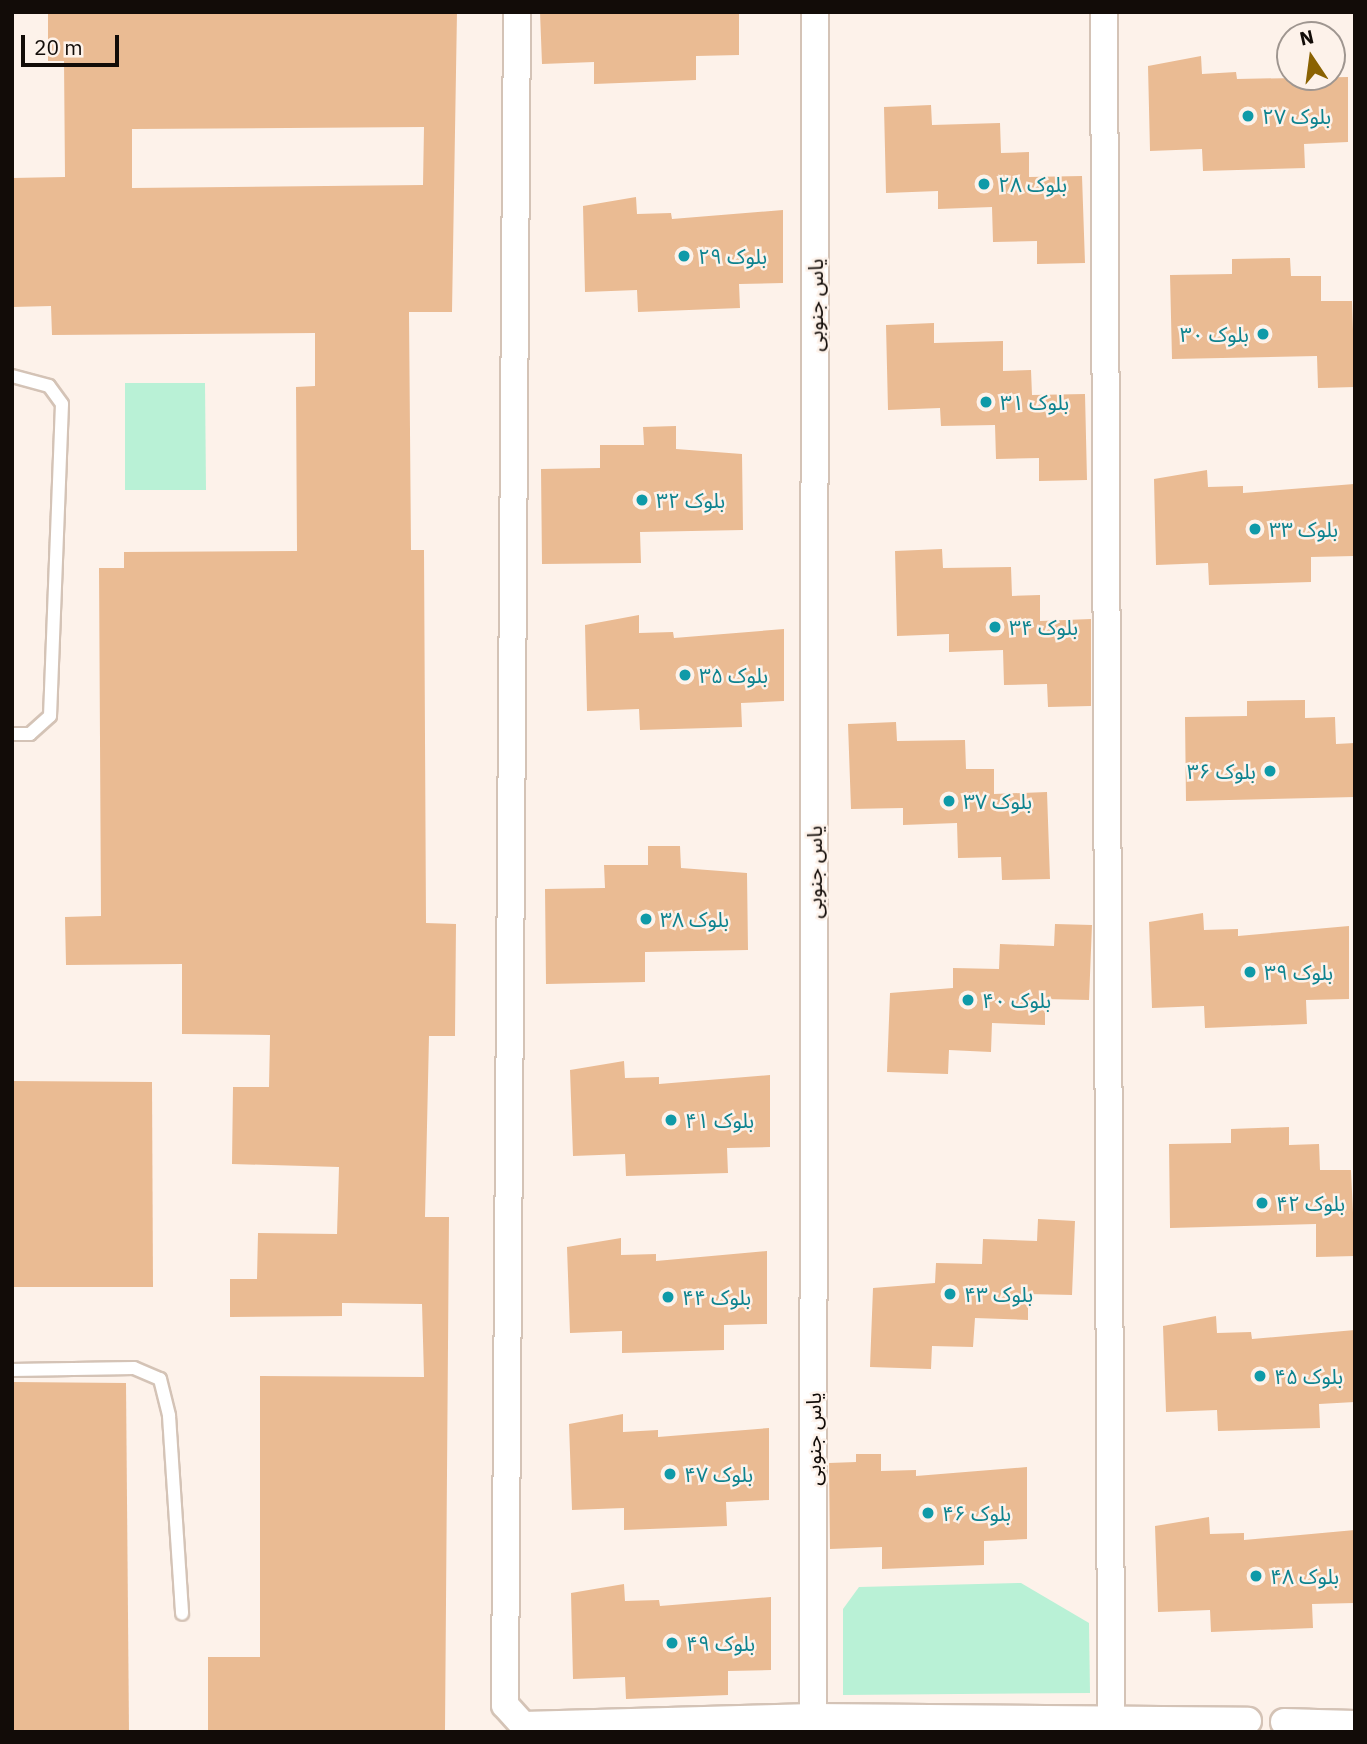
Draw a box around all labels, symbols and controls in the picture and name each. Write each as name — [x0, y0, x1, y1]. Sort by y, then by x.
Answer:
scale bar — [24, 21, 122, 65]
north arrow — [1276, 21, 1346, 91]
text: N — [1297, 24, 1316, 51]
text: 20 m — [34, 33, 83, 61]
place label: بلوک ۲۷ — [1262, 103, 1331, 129]
marker: بلوک ۲۷ — [1240, 108, 1256, 124]
place label: بلوک ۲۸ — [998, 171, 1067, 197]
marker: بلوک ۲۸ — [976, 176, 992, 192]
place label: بلوک ۲۹ — [698, 243, 767, 269]
marker: بلوک ۲۹ — [676, 248, 692, 264]
street label: یاس جنوبی — [802, 258, 828, 352]
place label: بلوک ۳۰ — [1180, 321, 1249, 347]
marker: بلوک ۳۰ — [1255, 326, 1271, 342]
place label: بلوک ۳۱ — [1000, 389, 1069, 415]
marker: بلوک ۳۱ — [978, 394, 994, 410]
place label: بلوک ۳۲ — [656, 487, 725, 513]
marker: بلوک ۳۲ — [634, 492, 650, 508]
place label: بلوک ۳۳ — [1269, 516, 1338, 542]
marker: بلوک ۳۳ — [1247, 521, 1263, 537]
place label: بلوک ۳۴ — [1009, 614, 1078, 640]
marker: بلوک ۳۴ — [987, 619, 1003, 635]
place label: بلوک ۳۵ — [699, 662, 768, 688]
marker: بلوک ۳۵ — [677, 667, 693, 683]
place label: بلوک ۳۶ — [1187, 758, 1256, 784]
marker: بلوک ۳۶ — [1262, 763, 1278, 779]
place label: بلوک ۳۷ — [963, 788, 1032, 814]
marker: بلوک ۳۷ — [941, 793, 957, 809]
street label: یاس جنوبی — [801, 825, 827, 919]
place label: بلوک ۳۸ — [660, 906, 729, 932]
marker: بلوک ۳۸ — [638, 911, 654, 927]
place label: بلوک ۳۹ — [1264, 959, 1333, 985]
marker: بلوک ۳۹ — [1242, 964, 1258, 980]
place label: بلوک ۴۰ — [982, 987, 1051, 1013]
marker: بلوک ۴۰ — [960, 992, 976, 1008]
place label: بلوک ۴۱ — [685, 1107, 754, 1133]
marker: بلوک ۴۱ — [663, 1112, 679, 1128]
place label: بلوک ۴۲ — [1276, 1190, 1345, 1216]
marker: بلوک ۴۲ — [1254, 1195, 1270, 1211]
place label: بلوک ۴۳ — [964, 1281, 1033, 1307]
place label: بلوک ۴۴ — [682, 1284, 751, 1310]
marker: بلوک ۴۳ — [942, 1286, 958, 1302]
marker: بلوک ۴۴ — [660, 1289, 676, 1305]
place label: بلوک ۴۵ — [1274, 1363, 1343, 1389]
marker: بلوک ۴۵ — [1252, 1368, 1268, 1384]
street label: یاس جنوبی — [800, 1392, 826, 1486]
place label: بلوک ۴۷ — [684, 1461, 753, 1487]
marker: بلوک ۴۷ — [662, 1466, 678, 1482]
place label: بلوک ۴۶ — [942, 1500, 1011, 1526]
marker: بلوک ۴۶ — [920, 1505, 936, 1521]
place label: بلوک ۴۸ — [1270, 1563, 1339, 1589]
marker: بلوک ۴۸ — [1248, 1568, 1264, 1584]
place label: بلوک ۴۹ — [686, 1630, 755, 1656]
marker: بلوک ۴۹ — [664, 1635, 680, 1651]

